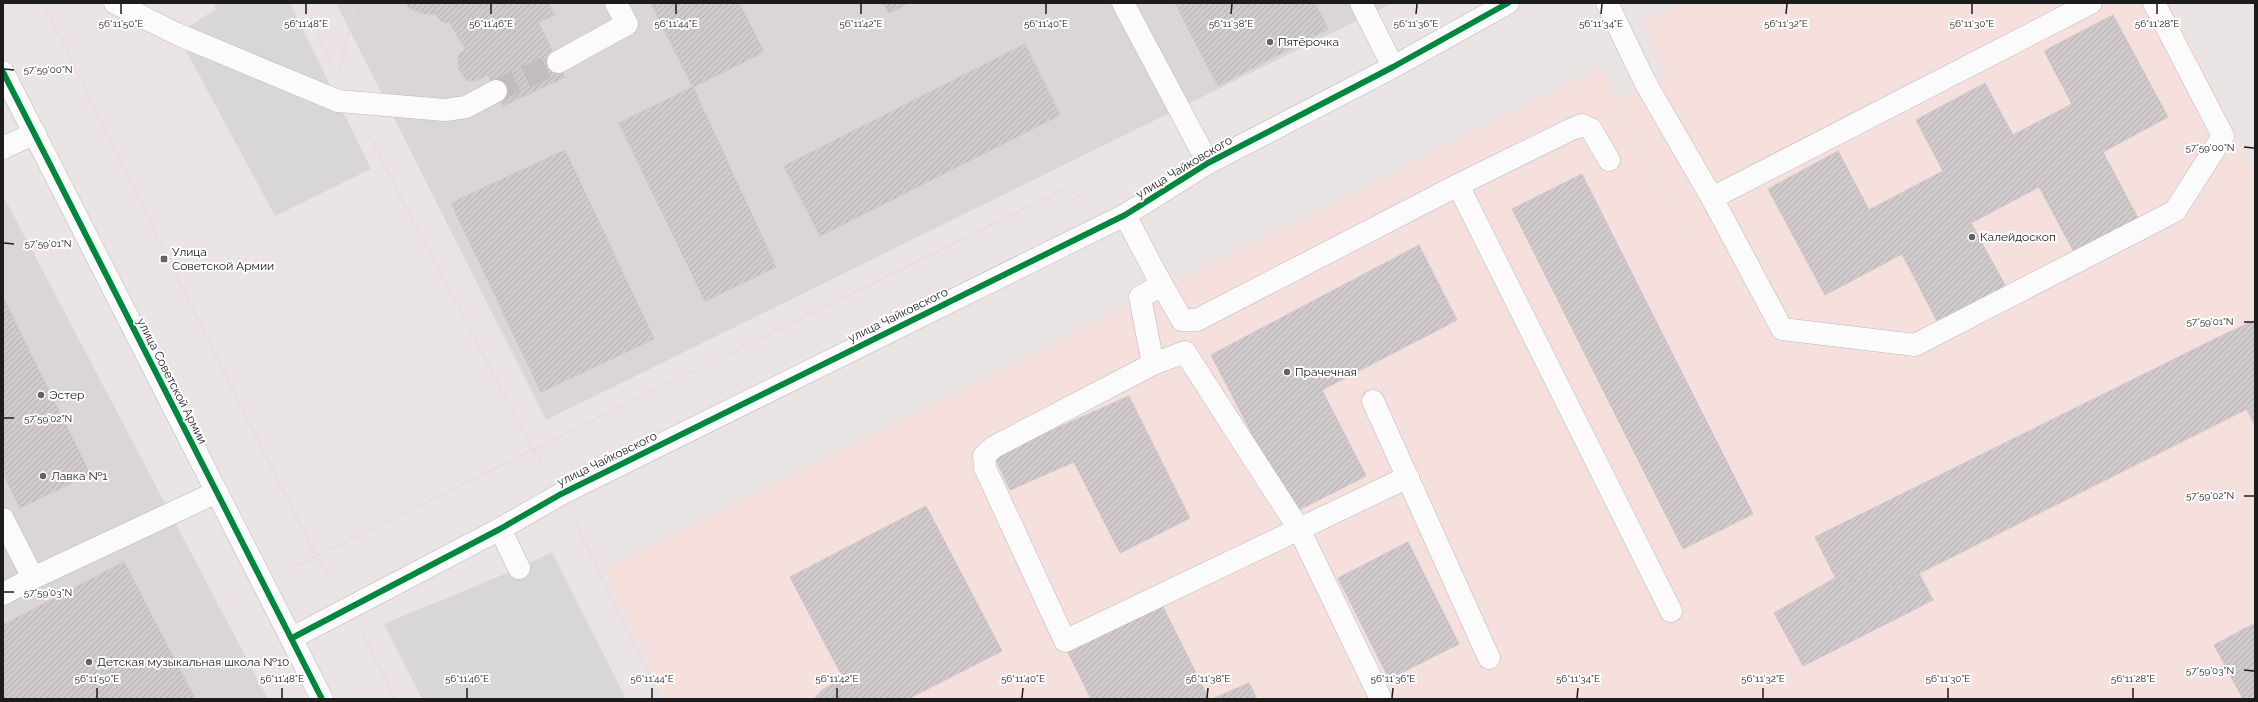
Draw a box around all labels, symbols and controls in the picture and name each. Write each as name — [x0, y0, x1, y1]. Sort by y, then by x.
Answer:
text: 56°11'50"E — [99, 18, 143, 29]
text: 56°11'48"E — [284, 18, 328, 29]
text: 56°11'46"E — [469, 18, 513, 29]
text: 56°11'44"E — [654, 18, 698, 29]
text: 56°11'42"E — [839, 18, 883, 29]
text: 56°11'40"E — [1024, 18, 1068, 29]
text: 56°11'38"E — [1209, 18, 1253, 29]
text: 56°11'36"E — [1394, 18, 1438, 29]
text: 56°11'34"E — [1579, 18, 1623, 29]
text: 56°11'32"E — [1764, 18, 1808, 29]
text: 56°11'30"E — [1950, 18, 1994, 29]
text: 56°11'28"E — [2135, 18, 2179, 29]
place label: Пятёрочка — [1278, 35, 1339, 49]
marker: Пятёрочка — [1265, 37, 1275, 47]
text: 57°59'00"N — [23, 64, 73, 75]
street label: улица Чайковского — [1133, 133, 1235, 201]
text: 57°59'00"N — [2185, 142, 2235, 153]
place label: Калейдоскоп — [1980, 230, 2056, 244]
marker: Калейдоскоп — [1967, 232, 1977, 242]
text: 57°59'01"N — [24, 238, 72, 249]
place label: Улица Советской Армии — [172, 245, 274, 273]
marker: Улица Советской Армии — [159, 254, 169, 264]
street label: улица Чайковского — [846, 285, 950, 345]
street label: улица Советской Армии — [134, 316, 210, 446]
text: 57°59'01"N — [2186, 316, 2234, 327]
place label: Прачечная — [1295, 365, 1357, 379]
marker: Прачечная — [1282, 367, 1292, 377]
place label: Эстер — [49, 388, 84, 402]
marker: Эстер — [36, 390, 46, 400]
text: 57°59'02"N — [24, 413, 72, 424]
street label: улица Чайковского — [555, 429, 659, 489]
place label: Лавка №1 — [51, 469, 107, 483]
marker: Лавка №1 — [38, 471, 48, 481]
text: 57°59'02"N — [2186, 490, 2234, 501]
text: 57°59'03"N — [24, 587, 72, 598]
place label: Детская музыкальная школа №10 — [97, 655, 289, 669]
marker: Детская музыкальная школа №10 — [84, 657, 94, 667]
text: 57°59'03"N — [2186, 665, 2234, 676]
text: 56°11'50"E — [75, 673, 119, 684]
text: 56°11'48"E — [260, 673, 304, 684]
text: 56°11'46"E — [445, 673, 489, 684]
text: 56°11'44"E — [630, 673, 674, 684]
text: 56°11'42"E — [815, 673, 859, 684]
text: 56°11'40"E — [1001, 673, 1045, 684]
text: 56°11'38"E — [1186, 673, 1230, 684]
text: 56°11'36"E — [1371, 673, 1415, 684]
text: 56°11'34"E — [1556, 673, 1600, 684]
text: 56°11'32"E — [1741, 673, 1785, 684]
text: 56°11'30"E — [1926, 673, 1970, 684]
text: 56°11'28"E — [2111, 673, 2155, 684]

